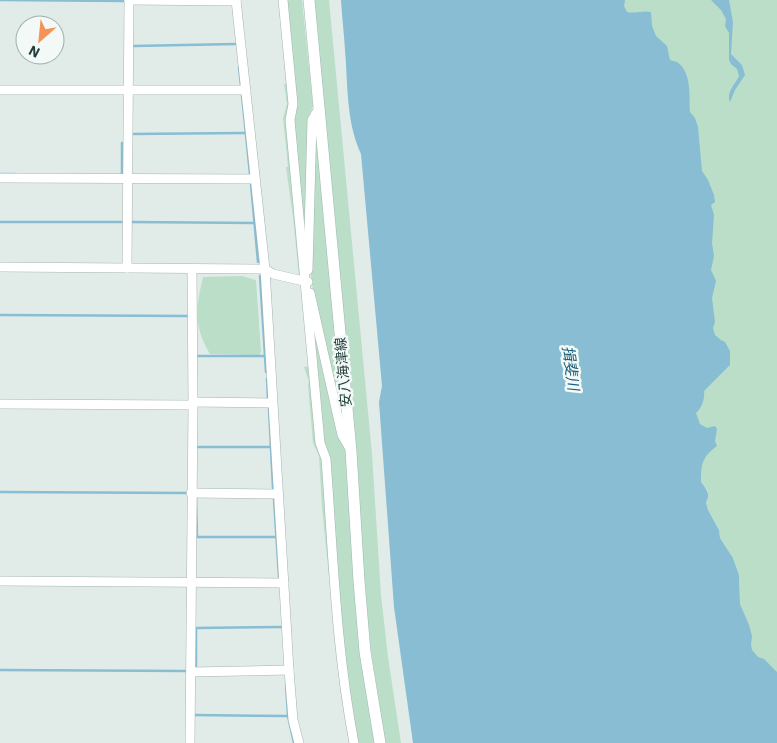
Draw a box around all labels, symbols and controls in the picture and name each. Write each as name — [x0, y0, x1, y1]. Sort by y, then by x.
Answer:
north arrow — [15, 15, 65, 65]
text: N — [25, 41, 43, 62]
street label: 安八海津線 — [331, 336, 355, 408]
water label: 揖斐川 — [558, 344, 584, 394]

